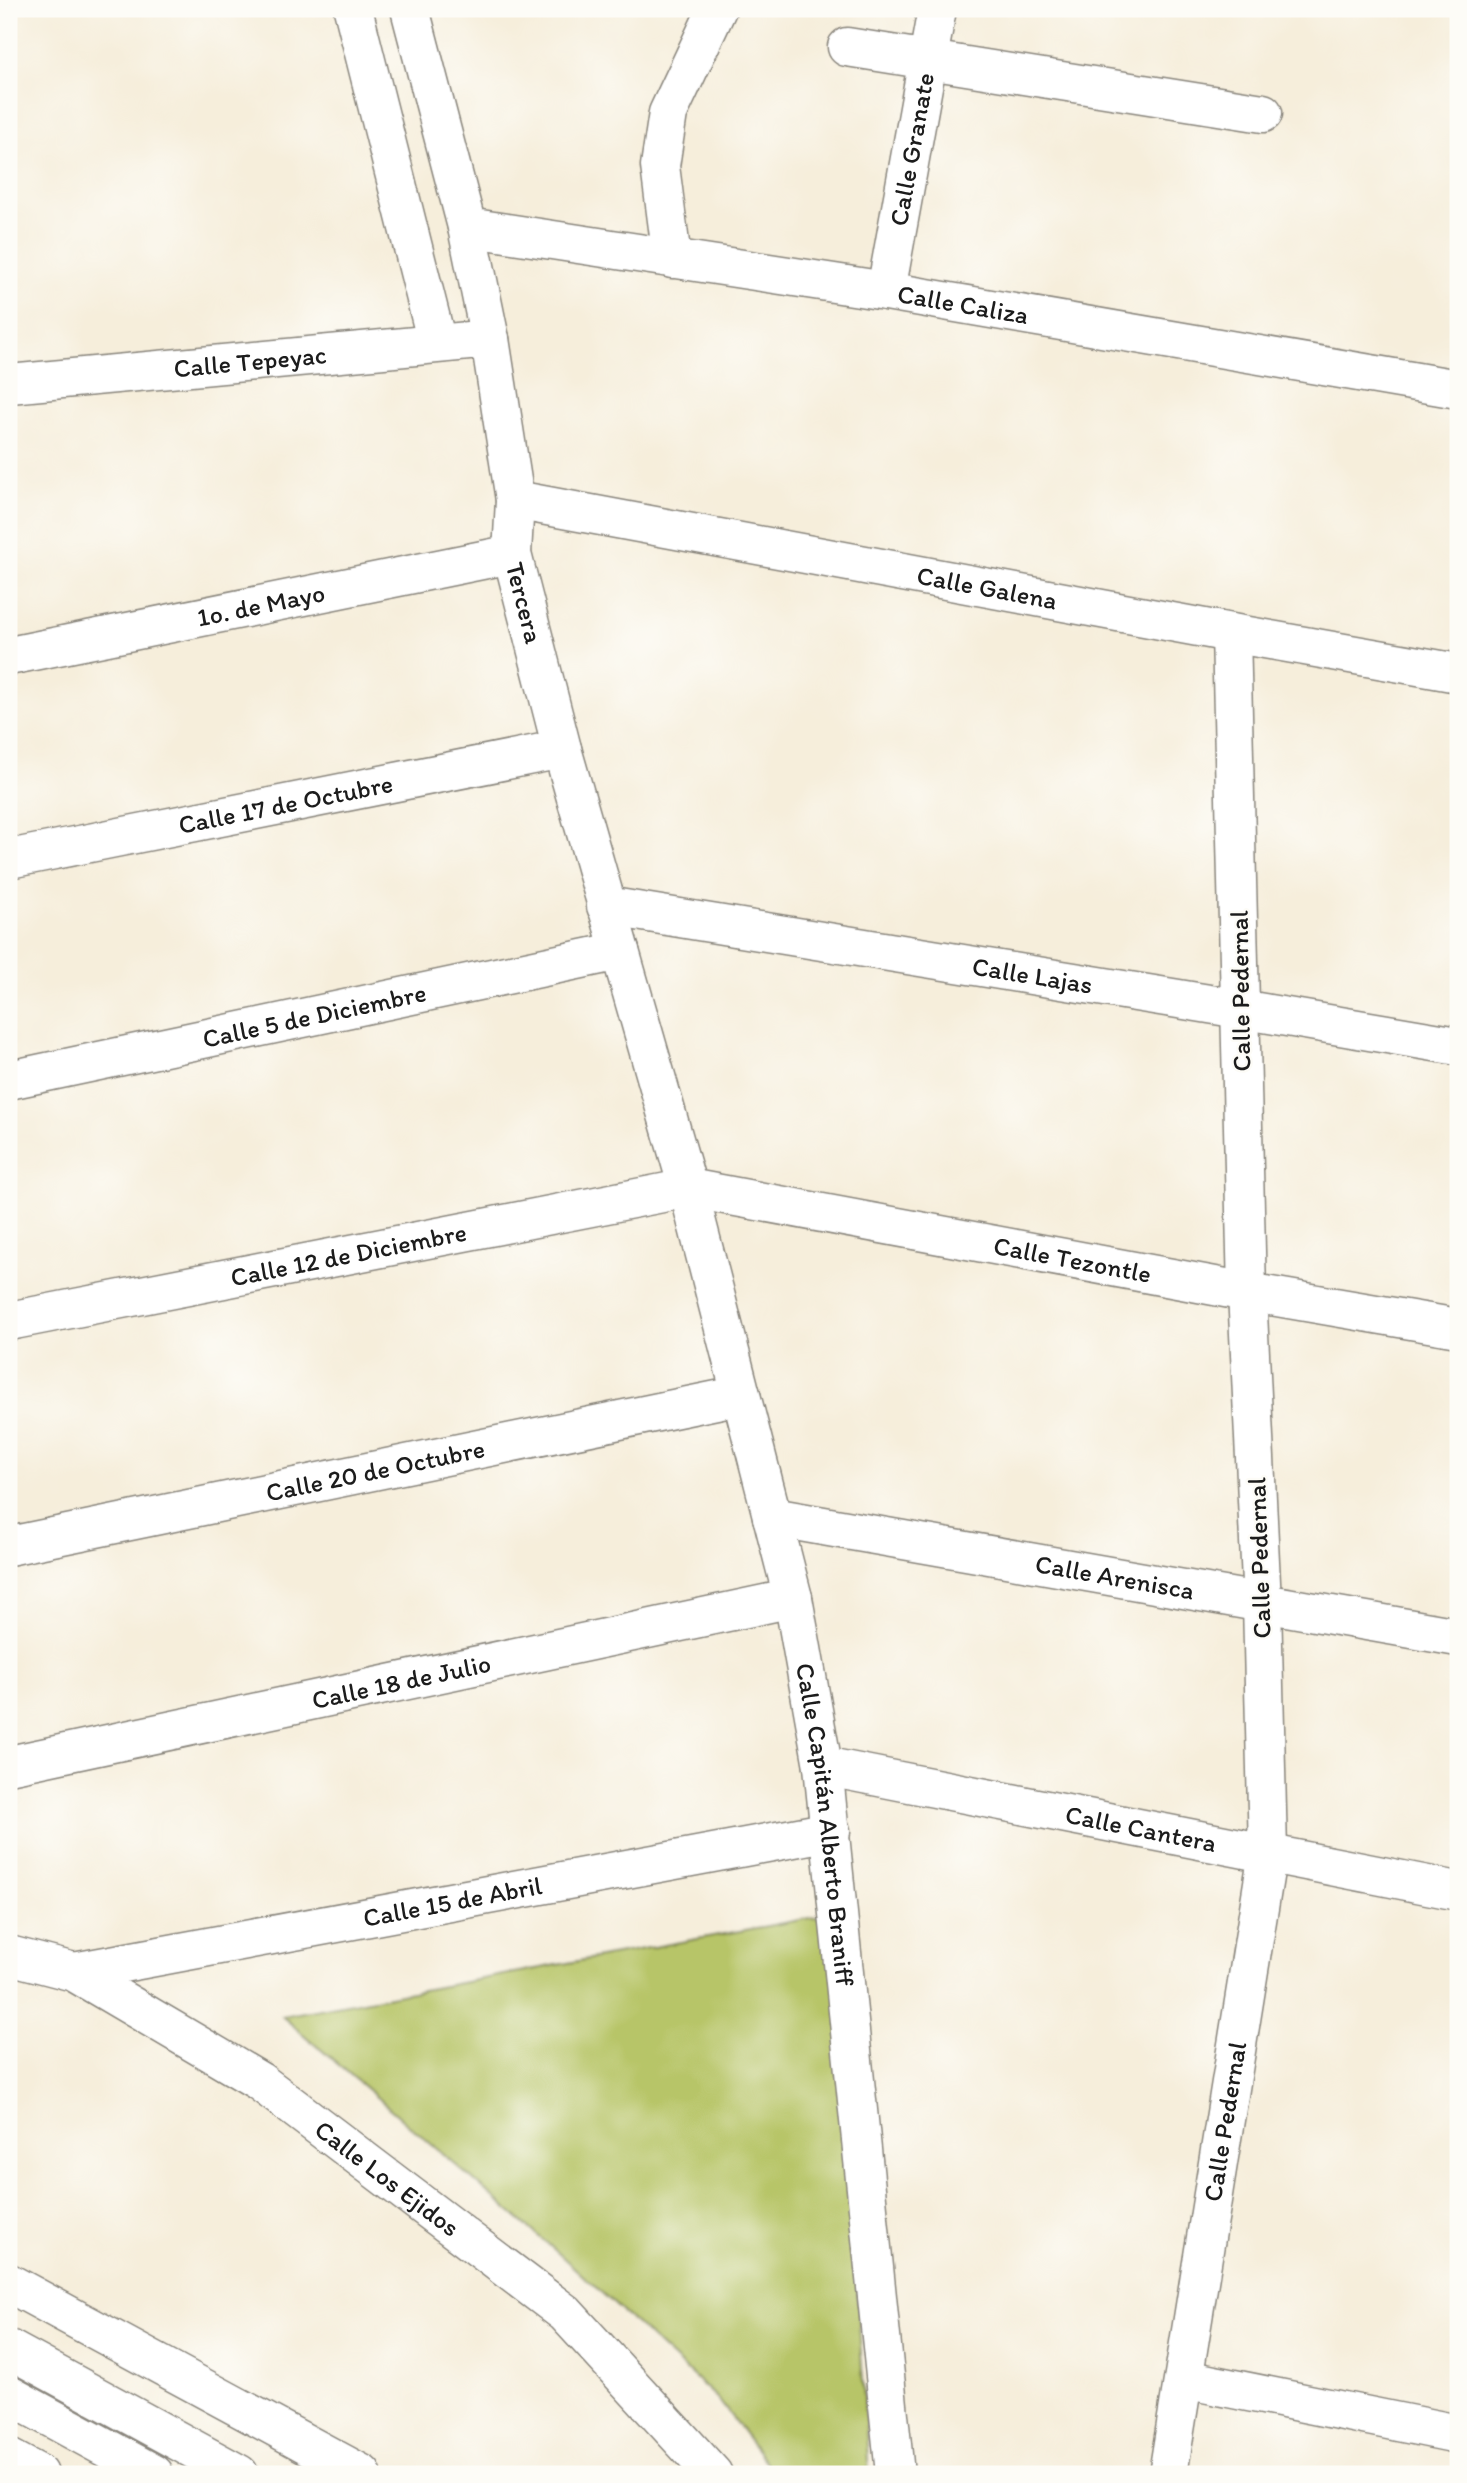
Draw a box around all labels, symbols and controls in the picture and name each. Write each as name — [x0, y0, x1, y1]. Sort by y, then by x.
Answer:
street label: Calle Granate — [882, 70, 941, 229]
street label: Calle Caliza — [895, 277, 1031, 331]
street label: Calle Tepeyac — [172, 338, 328, 385]
street label: Tercera — [499, 559, 550, 647]
street label: Calle Galena — [914, 559, 1060, 616]
street label: 1o. de Mayo — [194, 576, 328, 633]
street label: Calle 17 de Octubre — [176, 767, 396, 841]
street label: Calle Pedernal — [1223, 910, 1257, 1072]
street label: Calle Lajas — [970, 950, 1095, 1001]
street label: Calle 5 de Diciembre — [200, 976, 429, 1055]
street label: Calle 12 de Diciembre — [228, 1216, 469, 1293]
street label: Calle Tezontle — [991, 1229, 1154, 1290]
street label: Calle 20 de Octubre — [263, 1432, 488, 1509]
street label: Calle Pedernal — [1240, 1477, 1278, 1639]
street label: Calle Arenisca — [1033, 1547, 1197, 1607]
street label: Calle 18 de Julio — [309, 1647, 494, 1716]
street label: Calle Capitán Alberto Braniff — [789, 1660, 861, 1988]
street label: Calle Cantera — [1063, 1798, 1219, 1859]
street label: Calle 15 de Abril — [360, 1869, 545, 1934]
street label: Calle Pedernal — [1196, 2039, 1253, 2204]
street label: Calle Los Ejidos — [309, 2113, 466, 2243]

